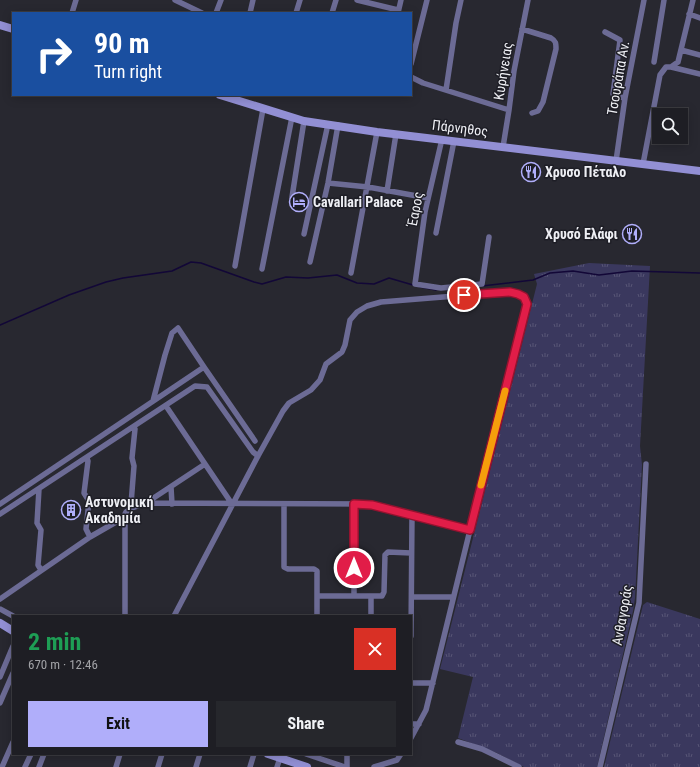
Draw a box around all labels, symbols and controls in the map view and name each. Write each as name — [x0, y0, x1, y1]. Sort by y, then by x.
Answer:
text: 90 m — [94, 27, 150, 60]
icon: right — [28, 28, 80, 80]
street label: Τσουράπα Αν. — [604, 39, 632, 117]
street label: Κυρήνειας — [491, 41, 515, 101]
text: Turn right — [94, 61, 162, 82]
map controls — [652, 108, 688, 144]
button: search — [652, 108, 688, 144]
street label: Πάρνηθος — [431, 117, 489, 139]
restaurant icon: Χρυσο Πέταλο — [520, 161, 542, 183]
place label: Χρυσο Πέταλο — [545, 164, 626, 180]
street label: Έαρος — [404, 190, 426, 229]
hotel icon: Cavallari Palace — [288, 191, 310, 213]
place label: Cavallari Palace — [313, 194, 403, 210]
restaurant icon: Χρυσό Ελάφι — [621, 223, 643, 245]
place label: Χρυσό Ελάφι — [545, 226, 618, 243]
pin — [447, 278, 481, 312]
icon: arrive — [453, 284, 475, 306]
place label: Αστυνομική Ακαδημία — [85, 494, 153, 526]
building icon: Αστυνομική Ακαδημία — [60, 499, 82, 521]
position arrow — [333, 547, 375, 589]
street label: Ανθαγοράς — [609, 583, 635, 647]
text: 2 min — [28, 628, 81, 656]
button: close — [354, 628, 396, 670]
text: 670 m · 12:46 — [28, 657, 98, 672]
button: Exit — [28, 701, 208, 747]
button: Share — [216, 701, 396, 747]

